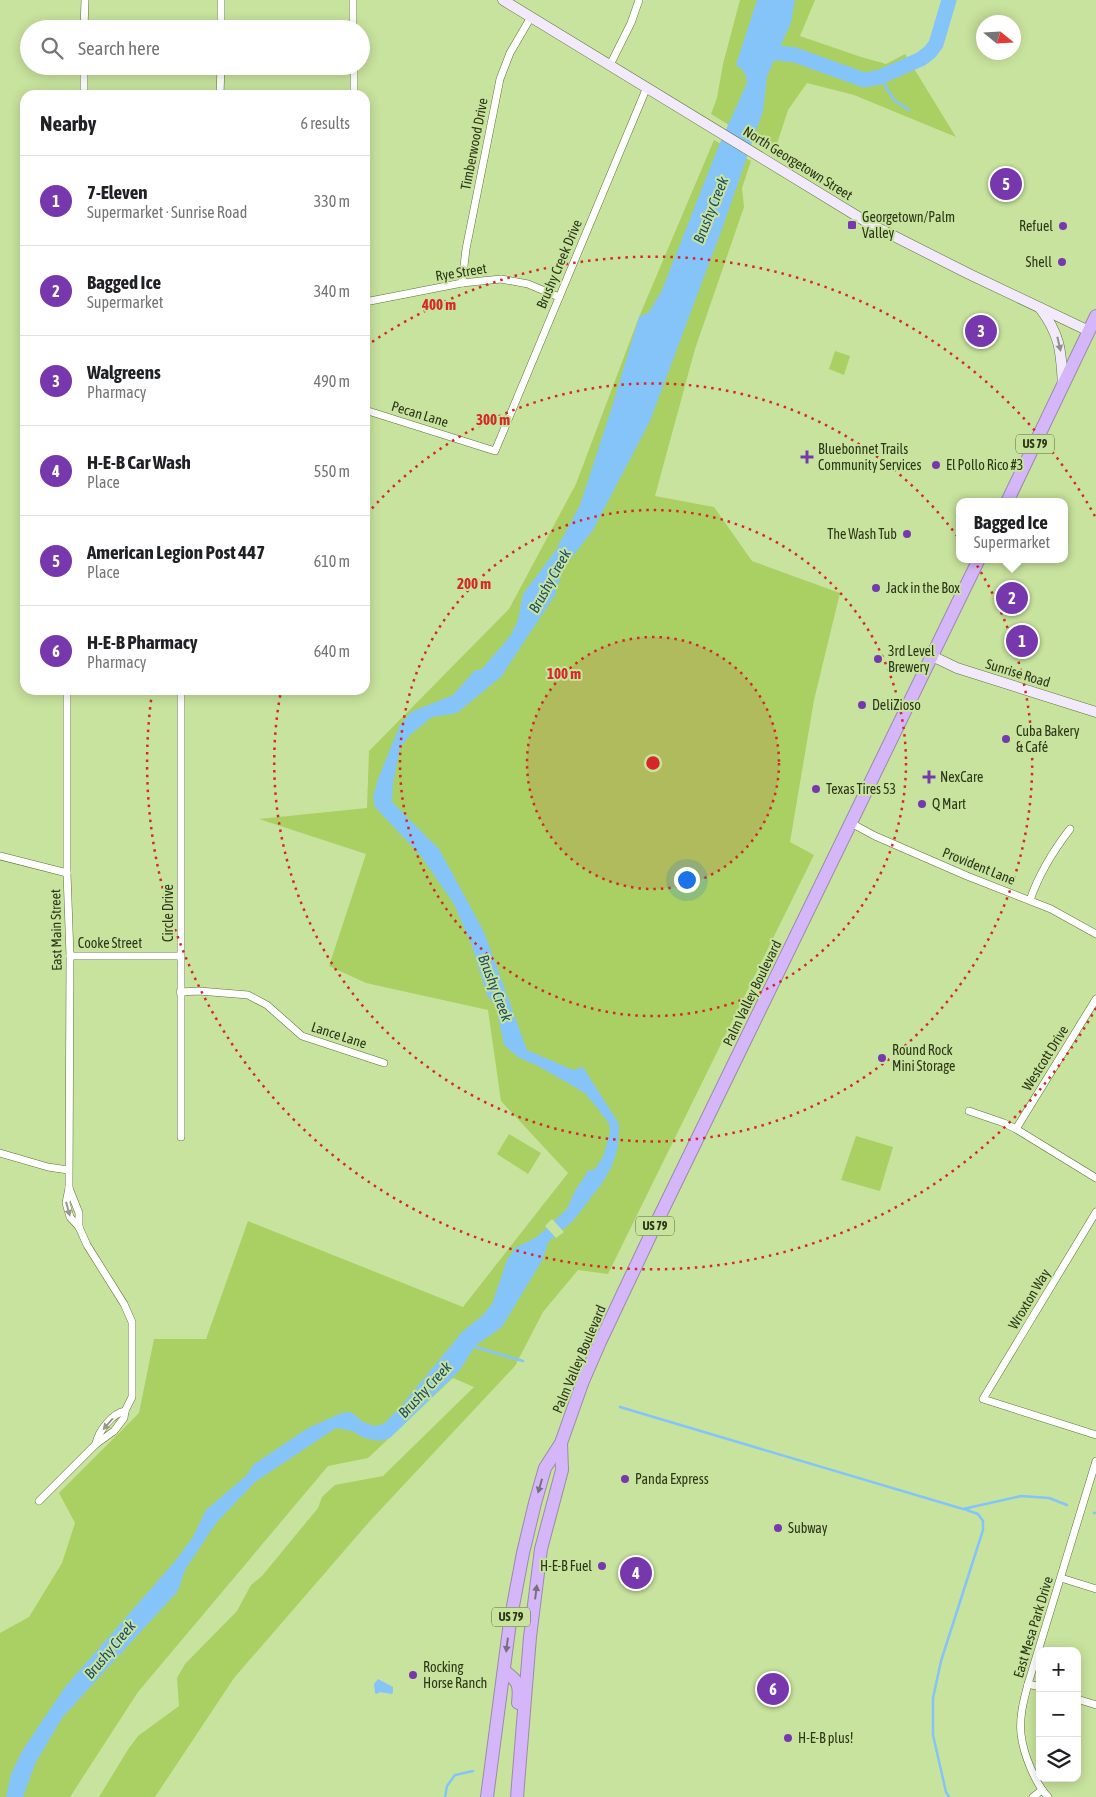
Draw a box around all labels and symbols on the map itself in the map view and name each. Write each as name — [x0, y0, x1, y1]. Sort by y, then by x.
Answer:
north arrow — [976, 15, 1021, 60]
street label: Timberwood Drive — [457, 97, 491, 191]
street label: North Georgetown Street — [740, 123, 856, 203]
pin: 5 — [990, 165, 1022, 203]
water label: Brushy Creek — [690, 174, 732, 246]
place label: Georgetown/Palm Valley — [862, 209, 955, 241]
street label: Brushy Creek Drive — [533, 217, 585, 311]
place label: Refuel — [1019, 218, 1053, 234]
marker: Georgetown/Palm Valley — [846, 219, 858, 231]
marker: Refuel — [1057, 220, 1069, 232]
place label: Shell — [1026, 254, 1052, 270]
marker: Shell — [1056, 256, 1068, 268]
street label: Rye Street — [434, 260, 488, 284]
text: 400 m — [421, 296, 456, 313]
pin: 3 — [965, 312, 997, 350]
one-way arrow — [1055, 337, 1063, 352]
street label: Pecan Lane — [390, 398, 450, 430]
text: 300 m — [476, 411, 510, 428]
road number: US 79 — [1016, 434, 1054, 454]
place label: Bluebonnet Trails Community Services — [818, 441, 921, 473]
marker: Bluebonnet Trails Community Services — [800, 450, 814, 464]
place label: El Pollo Rico #3 — [946, 457, 1023, 473]
marker: El Pollo Rico #3 — [930, 459, 942, 471]
place label: The Wash Tub — [827, 526, 897, 542]
marker: The Wash Tub — [901, 528, 913, 540]
water label: Brushy Creek — [525, 546, 574, 616]
text: 200 m — [457, 575, 491, 592]
pin: 2 — [996, 579, 1028, 617]
place label: Jack in the Box — [886, 580, 960, 596]
marker: Jack in the Box — [870, 582, 882, 594]
pin: 1 — [1006, 622, 1038, 660]
place label: 3rd Level Brewery — [888, 643, 935, 675]
marker: 3rd Level Brewery — [872, 653, 884, 665]
street label: Sunrise Road — [984, 656, 1052, 690]
text: 100 m — [547, 665, 581, 682]
place label: DeliZioso — [872, 697, 921, 713]
marker: DeliZioso — [856, 699, 868, 711]
place label: Cuba Bakery & Café — [1016, 723, 1080, 755]
marker: Cuba Bakery & Café — [1000, 733, 1012, 745]
centre of rings — [644, 754, 662, 772]
place label: NexCare — [940, 769, 983, 785]
marker: NexCare — [922, 770, 936, 784]
place label: Texas Tires 53 — [826, 781, 896, 797]
marker: Texas Tires 53 — [810, 783, 822, 795]
place label: Q Mart — [932, 796, 966, 812]
marker: Q Mart — [916, 798, 928, 810]
street label: Provident Lane — [940, 844, 1018, 888]
your location — [674, 867, 700, 893]
street label: Circle Drive — [160, 884, 176, 942]
street label: East Main Street — [47, 889, 65, 971]
street label: Cooke Street — [78, 935, 142, 951]
street label: Palm Valley Boulevard — [719, 938, 785, 1048]
water label: Brushy Creek — [475, 952, 516, 1024]
street label: Lance Lane — [309, 1019, 369, 1051]
street label: Westcott Drive — [1019, 1022, 1071, 1094]
place label: Round Rock Mini Storage — [892, 1042, 955, 1074]
marker: Round Rock Mini Storage — [876, 1052, 888, 1064]
one-way arrow — [64, 1202, 72, 1217]
road number: US 79 — [636, 1216, 674, 1236]
street label: Wroxton Way — [1005, 1266, 1053, 1332]
street label: Palm Valley Boulevard — [549, 1303, 609, 1415]
water label: Brushy Creek — [394, 1358, 455, 1421]
one-way arrow — [102, 1418, 113, 1431]
place label: Panda Express — [635, 1471, 709, 1487]
marker: Panda Express — [619, 1473, 631, 1485]
one-way arrow — [535, 1479, 543, 1494]
place label: Subway — [788, 1520, 828, 1536]
marker: Subway — [772, 1522, 784, 1534]
pin: 4 — [620, 1554, 652, 1592]
place label: H-E-B Fuel — [540, 1558, 592, 1574]
marker: H-E-B Fuel — [596, 1560, 608, 1572]
street label: East Mesa Park Drive — [1010, 1574, 1056, 1680]
one-way arrow — [532, 1583, 540, 1599]
road number: US 79 — [492, 1608, 530, 1626]
water label: Brushy Creek — [81, 1617, 139, 1682]
one-way arrow — [503, 1638, 511, 1654]
place label: Rocking Horse Ranch — [423, 1659, 487, 1691]
marker: Rocking Horse Ranch — [407, 1669, 419, 1681]
pin: 6 — [757, 1670, 789, 1708]
place label: H-E-B plus! — [798, 1730, 853, 1746]
marker: H-E-B plus! — [782, 1732, 794, 1744]

